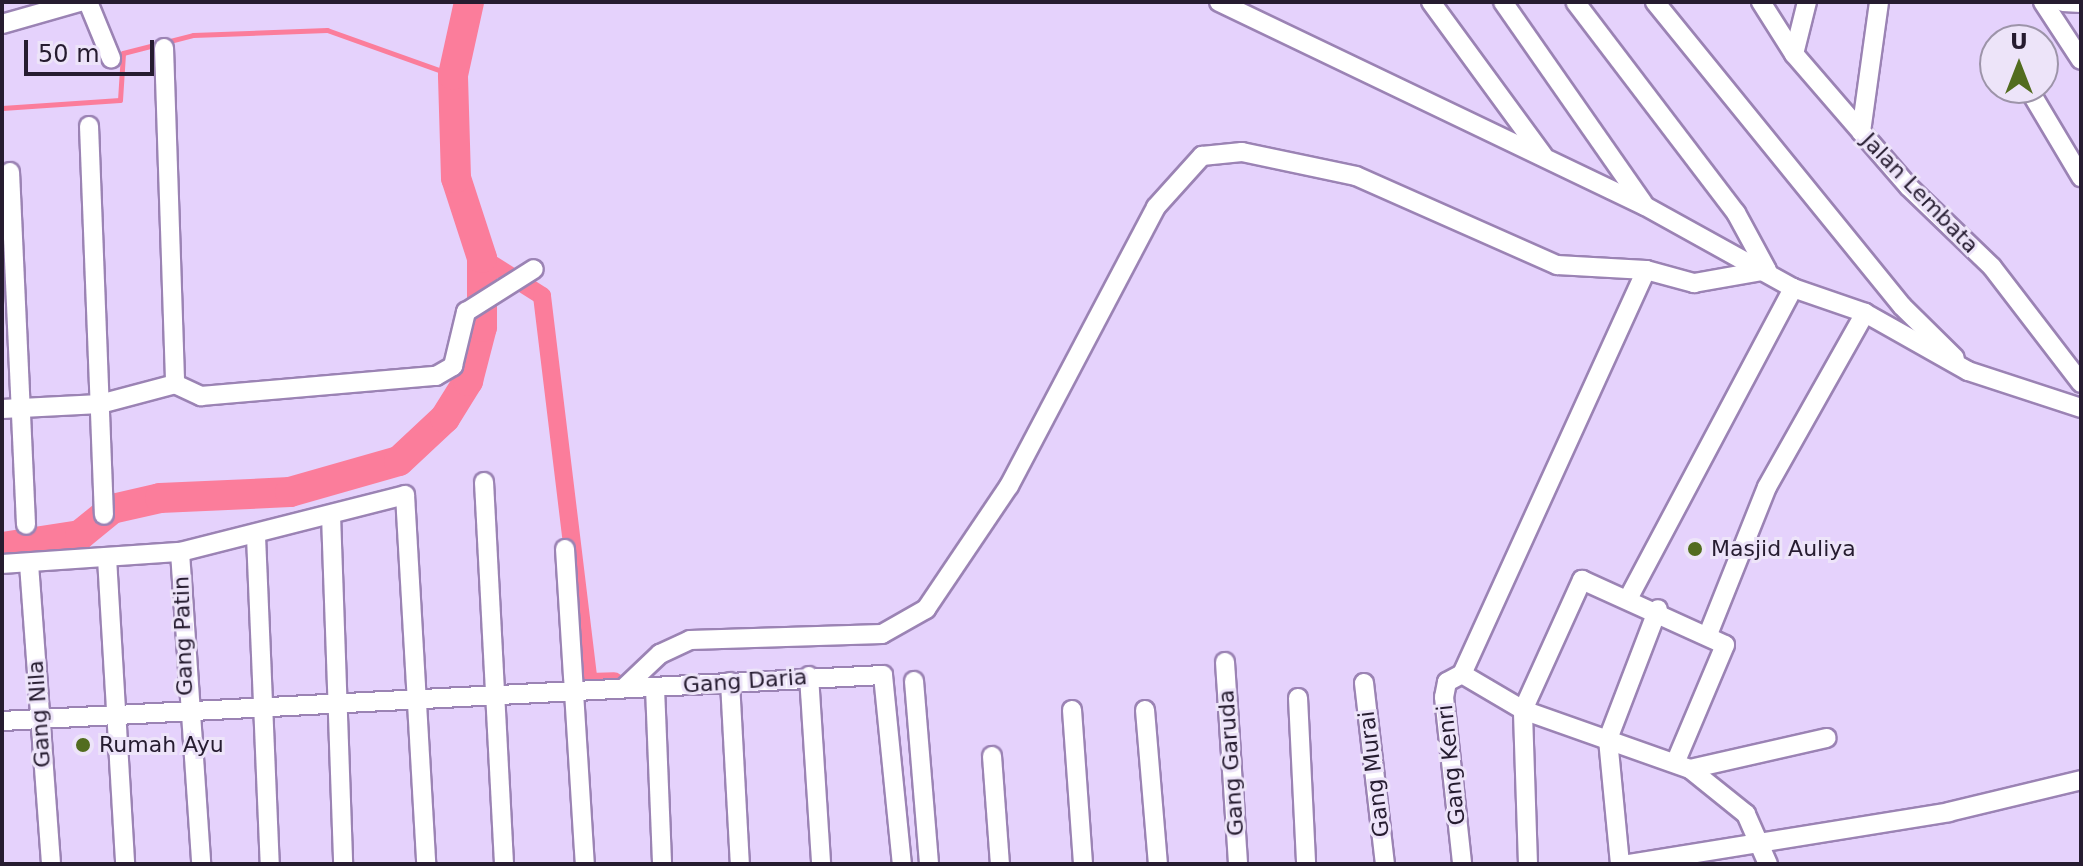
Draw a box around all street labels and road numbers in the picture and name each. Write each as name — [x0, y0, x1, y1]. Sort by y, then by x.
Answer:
street label: Jalan Lembata — [1856, 127, 1984, 259]
street label: Gang Patin — [168, 576, 198, 696]
street label: Gang Nila — [22, 659, 56, 769]
street label: Gang Daria — [682, 663, 808, 699]
street label: Gang Garuda — [1213, 689, 1249, 837]
street label: Gang Kenri — [1432, 703, 1470, 827]
street label: Gang Murai — [1353, 709, 1395, 839]

